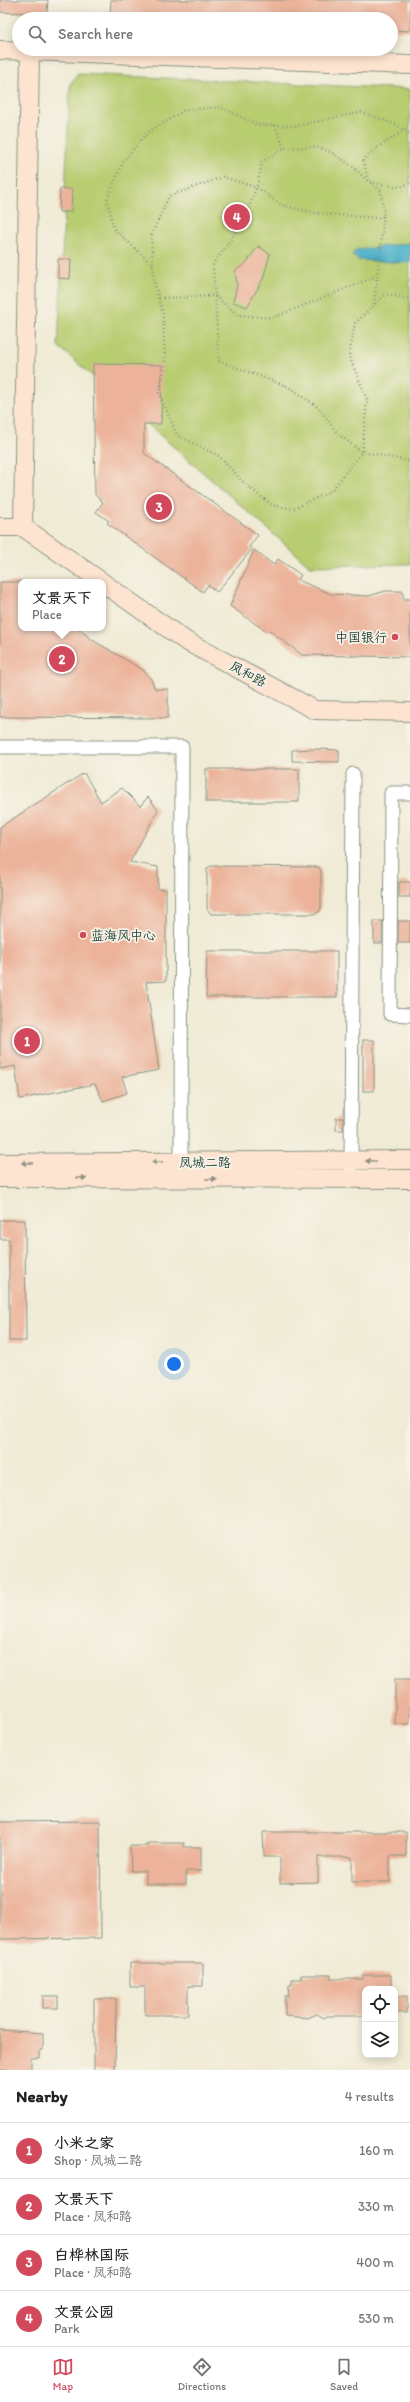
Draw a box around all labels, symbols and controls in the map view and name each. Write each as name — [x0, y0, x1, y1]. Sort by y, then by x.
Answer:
search box — [12, 12, 398, 56]
icon: search — [26, 23, 48, 45]
text: Search here — [58, 25, 133, 43]
pin: 4 — [224, 202, 250, 232]
pin: 3 — [146, 492, 172, 522]
popup — [18, 579, 106, 631]
text: 文景天下 — [32, 589, 92, 607]
text: Place — [32, 607, 62, 622]
place label: 中国银行 — [335, 630, 387, 645]
marker: 中国银行 — [390, 632, 400, 642]
pin: 2 — [49, 644, 75, 674]
street label: 凤和路 — [227, 658, 269, 690]
place label: 蓝海风中心 — [91, 928, 156, 943]
marker: 蓝海风中心 — [78, 930, 88, 940]
pin: 1 — [14, 1026, 40, 1056]
street label: 凤城二路 — [179, 1155, 231, 1170]
one-way arrow — [364, 1158, 377, 1164]
one-way arrow — [150, 1159, 163, 1165]
one-way arrow — [20, 1160, 33, 1166]
one-way arrow — [75, 1175, 88, 1181]
one-way arrow — [205, 1176, 218, 1182]
your location — [164, 1354, 184, 1374]
map controls — [362, 1986, 398, 2058]
button: locate — [362, 1986, 398, 2022]
button: layers — [362, 2022, 398, 2058]
text: Nearby — [16, 2086, 68, 2106]
text: 4 results — [345, 2089, 394, 2104]
text: 小米之家 — [54, 2134, 114, 2152]
text: 1 — [26, 2143, 32, 2158]
text: 160 m — [359, 2143, 394, 2158]
text: Shop · 凤城二路 — [54, 2153, 142, 2168]
text: 文景天下 — [54, 2190, 114, 2208]
text: 2 — [26, 2199, 32, 2214]
text: 330 m — [358, 2199, 394, 2214]
text: Place · 凤和路 — [54, 2209, 132, 2224]
text: 白桦林国际 — [54, 2246, 129, 2264]
text: 3 — [25, 2255, 33, 2270]
text: 400 m — [356, 2255, 394, 2270]
text: Place · 凤和路 — [54, 2265, 132, 2280]
text: 文景公园 — [54, 2303, 114, 2321]
text: 4 — [25, 2311, 33, 2326]
text: 530 m — [358, 2311, 394, 2326]
text: Park — [54, 2321, 80, 2336]
tab: Map — [52, 2356, 74, 2393]
tab: Directions — [178, 2356, 226, 2393]
tab: Saved — [330, 2356, 358, 2393]

